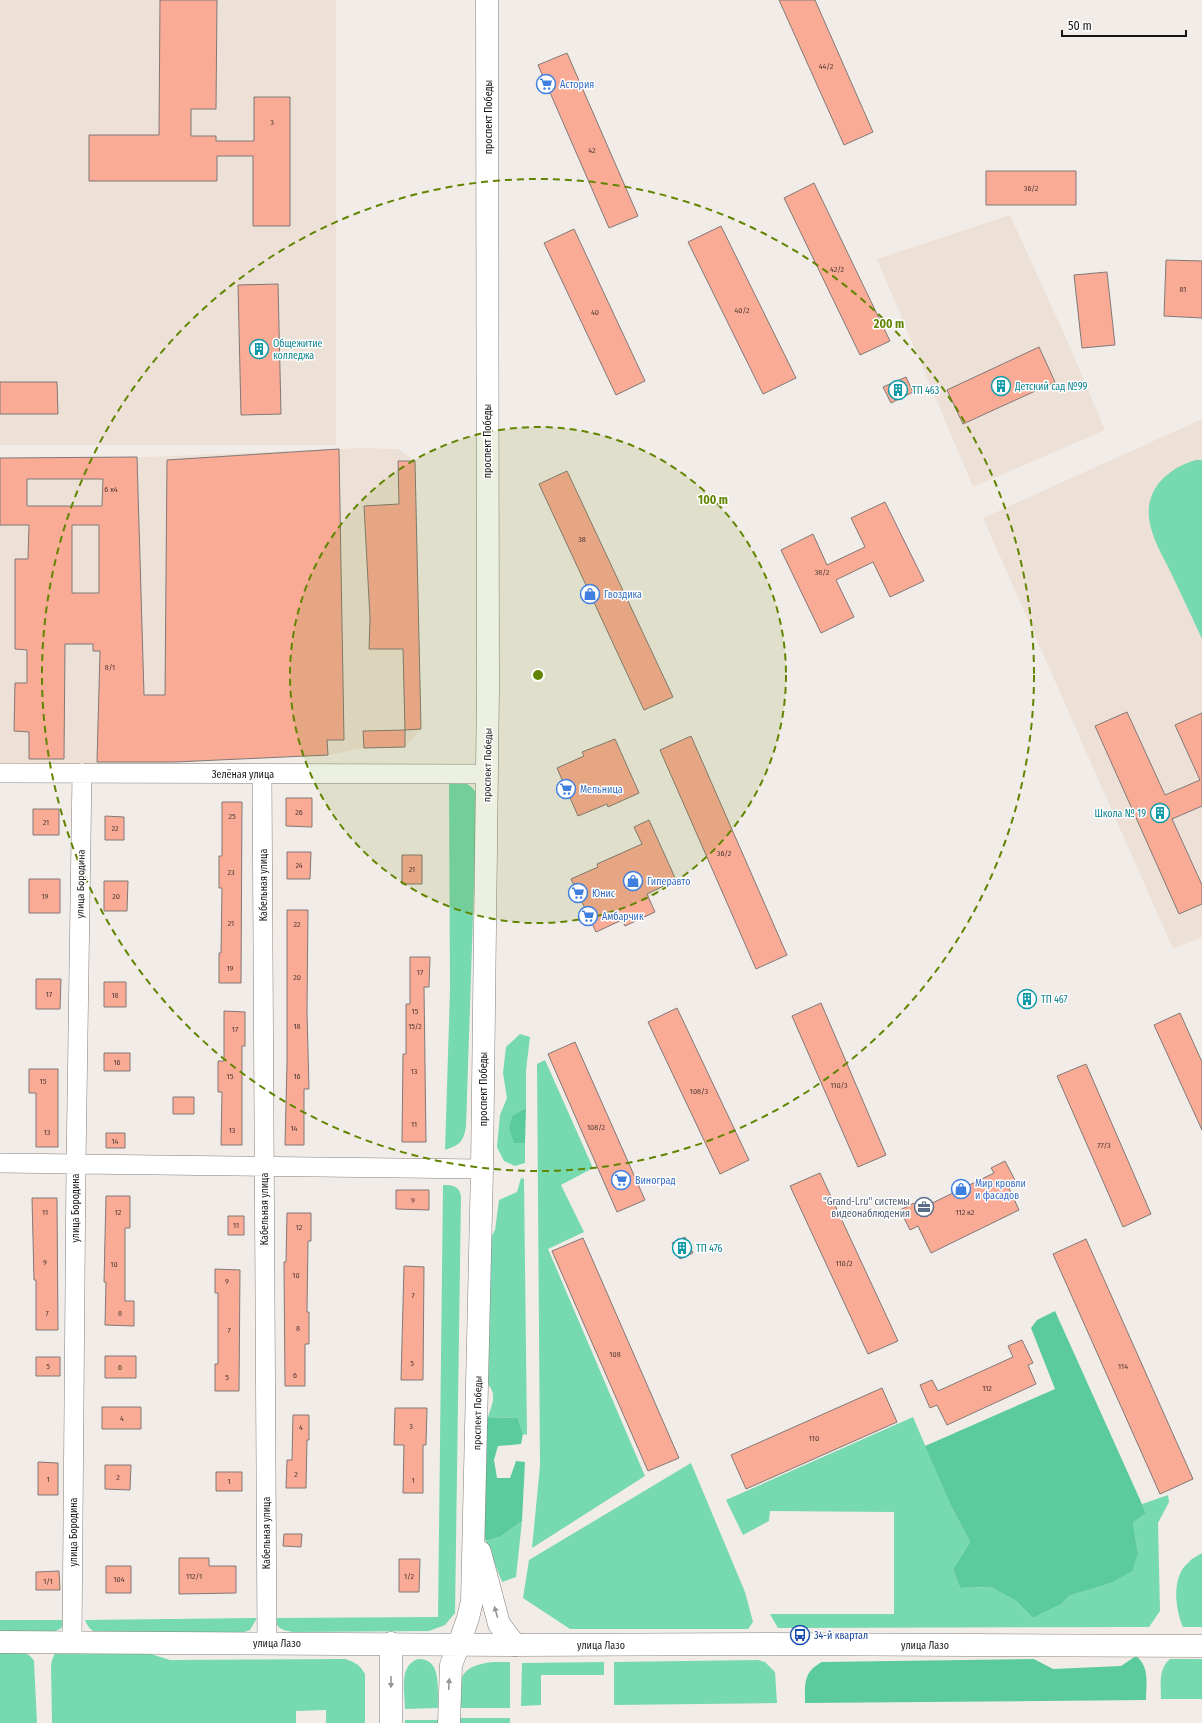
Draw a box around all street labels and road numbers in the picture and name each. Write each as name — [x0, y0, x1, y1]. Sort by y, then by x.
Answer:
street label: проспект Победы — [483, 80, 495, 154]
street label: проспект Победы — [482, 404, 494, 478]
street label: проспект Победы — [481, 728, 495, 802]
street label: Зелёная улица — [212, 769, 274, 781]
street label: улица Бородина — [74, 849, 88, 919]
street label: Кабельная улица — [258, 849, 270, 921]
street label: проспект Победы — [478, 1052, 490, 1126]
street label: улица Бородина — [70, 1173, 82, 1243]
street label: Кабельная улица — [259, 1173, 271, 1245]
street label: проспект Победы — [471, 1376, 485, 1450]
street label: улица Бородина — [68, 1497, 80, 1567]
street label: Кабельная улица — [261, 1497, 273, 1569]
street label: улица Лазо — [253, 1638, 301, 1650]
street label: улица Лазо — [577, 1640, 625, 1652]
street label: улица Лазо — [901, 1640, 949, 1652]

